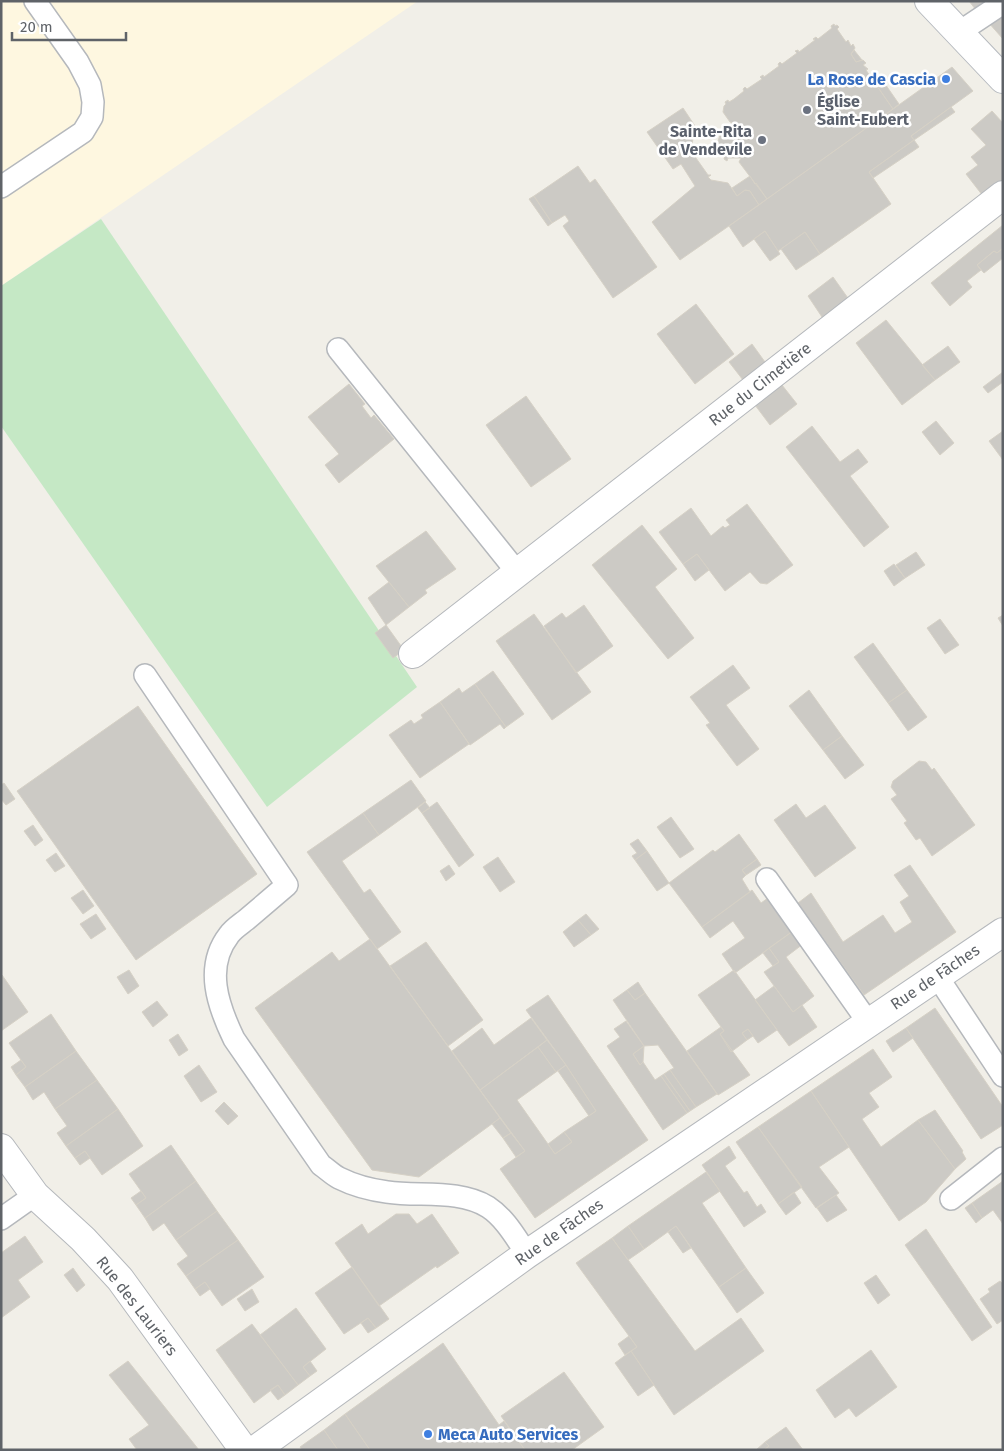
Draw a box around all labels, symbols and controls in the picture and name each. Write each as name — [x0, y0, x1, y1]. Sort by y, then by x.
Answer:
scale bar — [12, 10, 126, 42]
text: 20 m — [20, 18, 53, 36]
place label: La Rose de Cascia — [808, 70, 936, 89]
marker: La Rose de Cascia — [940, 73, 952, 85]
place label: Église Saint-Eubert — [817, 91, 910, 129]
marker: Église Saint-Eubert — [801, 104, 813, 116]
place label: Sainte-Rita de Vendevile — [658, 122, 752, 159]
marker: Sainte-Rita de Vendevile — [756, 134, 768, 146]
street label: Rue du Cimetière — [705, 338, 815, 430]
street label: Rue de Fâches — [887, 940, 983, 1014]
street label: Rue de Fâches — [511, 1195, 607, 1269]
street label: Rue des Lauriers — [92, 1253, 182, 1359]
place label: Meca Auto Services — [438, 1425, 578, 1444]
marker: Meca Auto Services — [422, 1428, 434, 1440]

